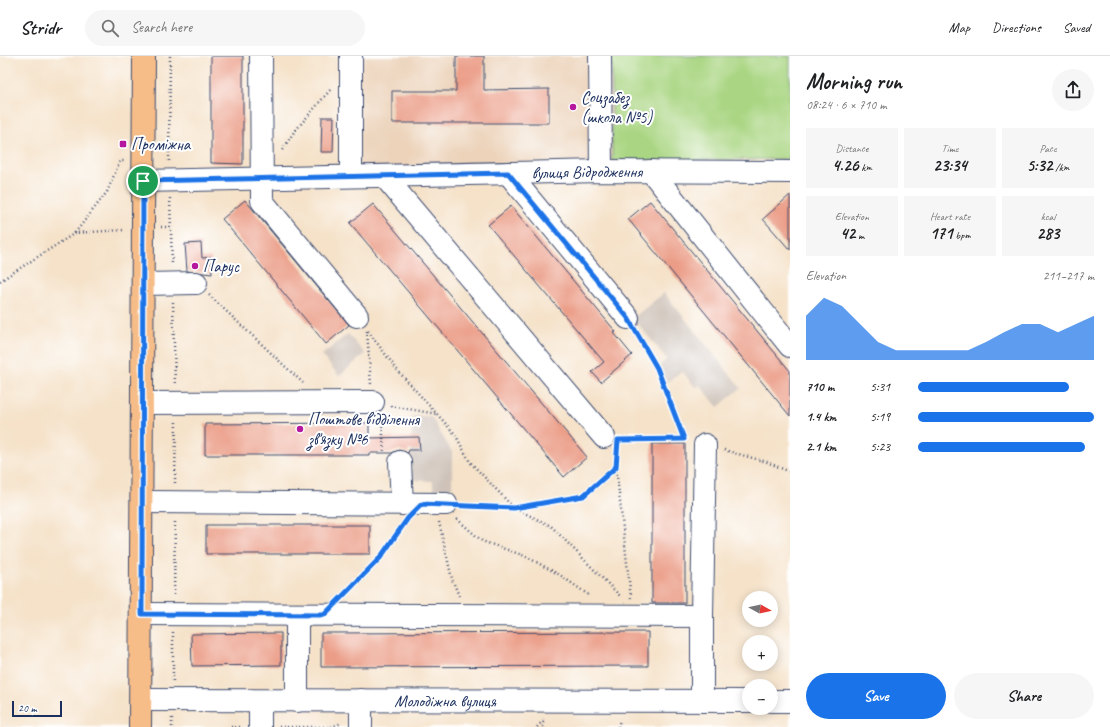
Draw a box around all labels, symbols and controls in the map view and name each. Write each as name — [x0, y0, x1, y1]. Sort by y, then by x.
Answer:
search box — [85, 10, 365, 46]
text: Stridr — [20, 16, 61, 40]
icon: search — [99, 17, 121, 39]
text: Search here — [131, 18, 192, 37]
text: Map — [949, 19, 970, 36]
text: Directions — [992, 19, 1041, 36]
text: Saved — [1063, 19, 1090, 36]
text: Morning run — [806, 68, 902, 96]
button: share — [1052, 69, 1094, 111]
place label: Соцзабез (школа №5) — [581, 87, 654, 128]
text: 08:24 · 6 × 710 m — [806, 97, 887, 113]
marker: Соцзабез (школа №5) — [568, 102, 578, 112]
place label: Проміжна — [131, 134, 192, 155]
marker: Проміжна — [118, 139, 128, 149]
text: Distance — [836, 141, 868, 155]
text: Time — [942, 141, 958, 155]
text: Pace — [1040, 141, 1056, 155]
text: 4.26 — [832, 155, 859, 176]
text: 23:34 — [933, 155, 967, 176]
text: 5:32 — [1026, 155, 1053, 176]
text: km — [859, 160, 872, 174]
text: /km — [1053, 160, 1070, 174]
street label: вулиця Відродження — [531, 161, 643, 184]
pin — [126, 164, 160, 198]
icon: arrive — [132, 170, 154, 192]
text: Elevation — [835, 209, 869, 223]
text: Heart rate — [930, 209, 970, 223]
text: kcal — [1041, 209, 1055, 223]
text: 42 — [840, 223, 855, 244]
text: 171 — [930, 223, 953, 244]
text: 283 — [1037, 223, 1059, 244]
text: m — [855, 228, 864, 242]
text: bpm — [953, 228, 970, 242]
place label: Парус — [203, 256, 240, 277]
marker: Парус — [190, 261, 200, 271]
text: Elevation — [806, 268, 846, 284]
text: 211–217 m — [1043, 268, 1094, 284]
text: 710 m — [806, 379, 834, 395]
text: 5:31 — [870, 379, 890, 395]
place label: Поштове відділення зв'язку №6 — [306, 409, 421, 451]
text: 1.4 km — [806, 409, 836, 425]
text: 5:19 — [870, 409, 890, 425]
marker: Поштове відділення зв'язку №6 — [295, 424, 305, 434]
text: 2.1 km — [806, 439, 836, 455]
text: 5:23 — [870, 439, 890, 455]
north arrow — [742, 591, 778, 627]
map controls — [742, 591, 778, 715]
button: + — [742, 635, 778, 671]
button: Save — [806, 673, 946, 719]
button: Share — [954, 673, 1094, 719]
button: − — [742, 679, 778, 715]
street label: Молодіжна вулиця — [394, 690, 497, 712]
scale bar — [12, 699, 62, 718]
text: 20 m — [18, 701, 37, 715]

